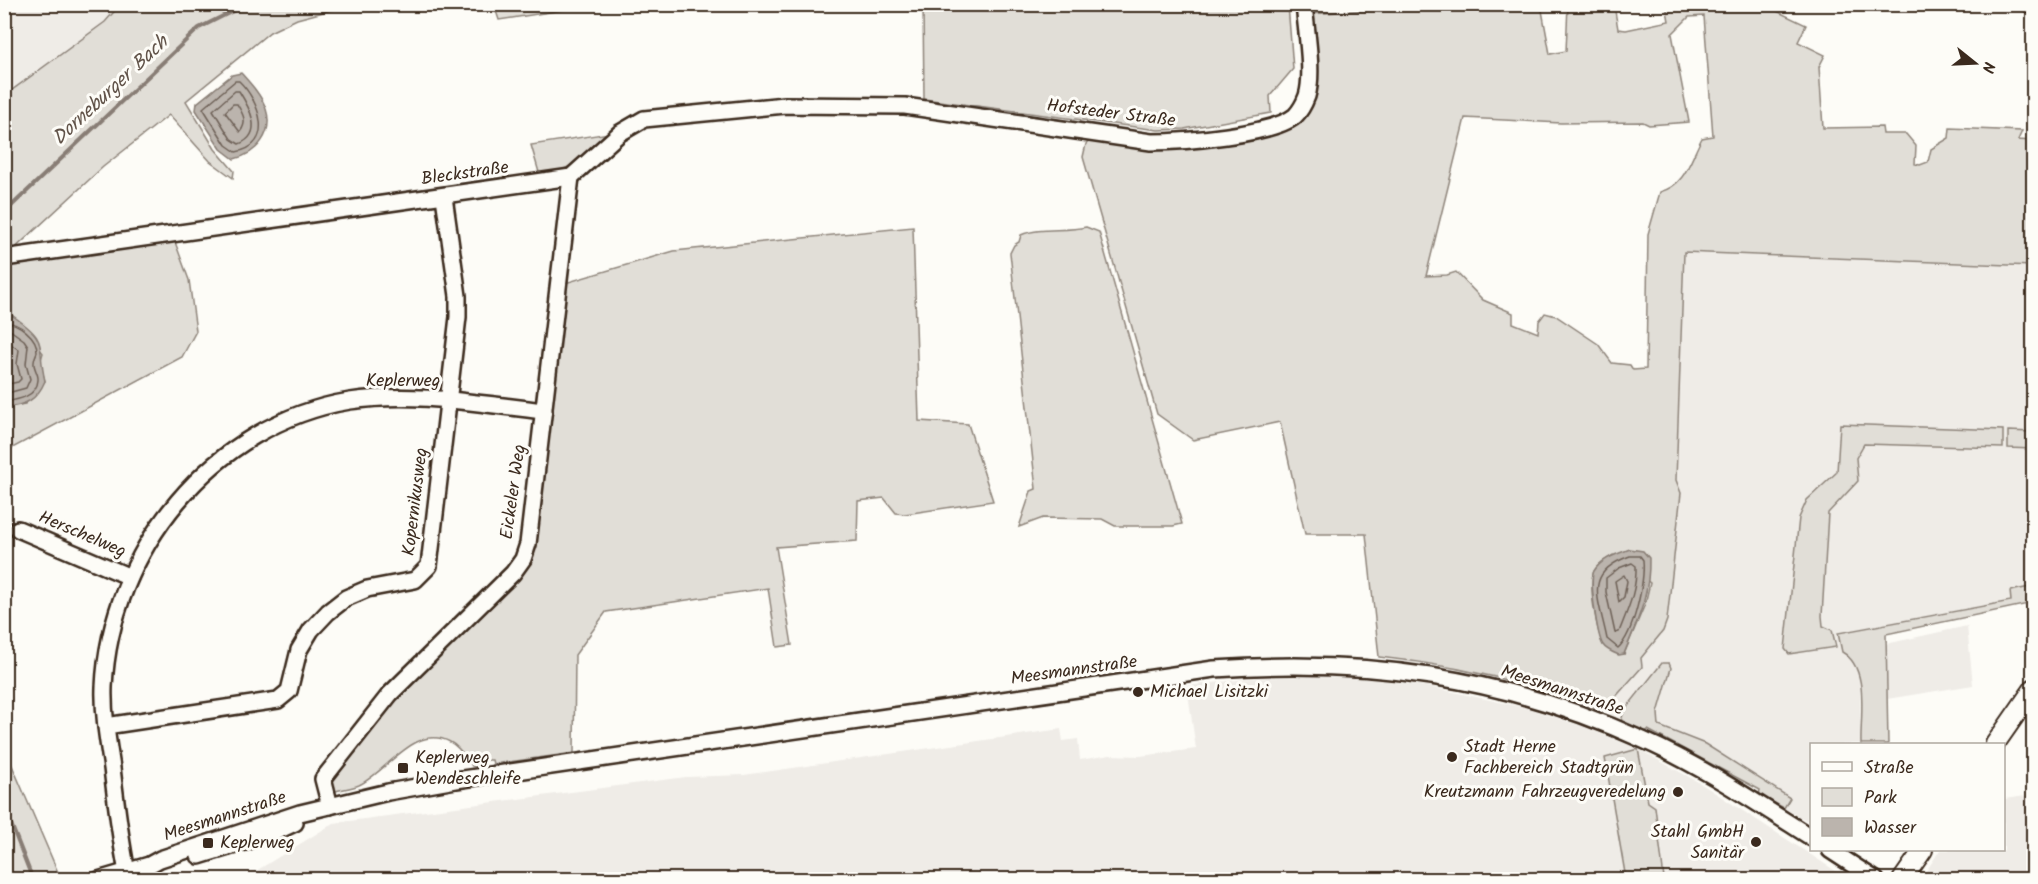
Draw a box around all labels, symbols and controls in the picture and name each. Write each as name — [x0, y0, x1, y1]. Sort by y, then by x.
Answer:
water label: Dorneburger Bach — [45, 27, 178, 154]
north arrow — [1945, 33, 2005, 93]
text: N — [1974, 59, 2001, 76]
street label: Hofsteder Straße — [1045, 92, 1177, 136]
street label: Bleckstraße — [419, 154, 511, 194]
street label: Keplerweg — [366, 367, 440, 396]
street label: Eickeler Weg — [493, 443, 535, 541]
street label: Kopernikusweg — [395, 446, 437, 558]
street label: Herschelweg — [34, 504, 130, 566]
street label: Meesmannstraße — [1009, 648, 1139, 694]
street label: Meesmannstraße — [1497, 657, 1627, 725]
place label: Michael Lisitzki — [1150, 678, 1269, 707]
marker: Michael Lisitzki — [1131, 685, 1145, 699]
place label: Stadt Herne Fachbereich Stadtgrün — [1464, 733, 1634, 783]
legend — [1810, 743, 2005, 851]
place label: Keplerweg Wendeschleife — [415, 744, 521, 794]
marker: Stadt Herne Fachbereich Stadtgrün — [1445, 750, 1459, 764]
text: Straße — [1864, 754, 1914, 783]
marker: Keplerweg Wendeschleife — [396, 761, 410, 775]
place label: Kreutzmann Fahrzeugveredelung — [1424, 778, 1666, 807]
street label: Meesmannstraße — [160, 783, 290, 851]
text: Park — [1864, 784, 1897, 813]
marker: Kreutzmann Fahrzeugveredelung — [1671, 785, 1685, 799]
text: Wasser — [1864, 814, 1917, 843]
place label: Stahl GmbH Sanitär — [1651, 818, 1745, 868]
place label: Keplerweg — [220, 829, 295, 858]
marker: Stahl GmbH Sanitär — [1749, 835, 1763, 849]
marker: Keplerweg — [201, 836, 215, 850]

